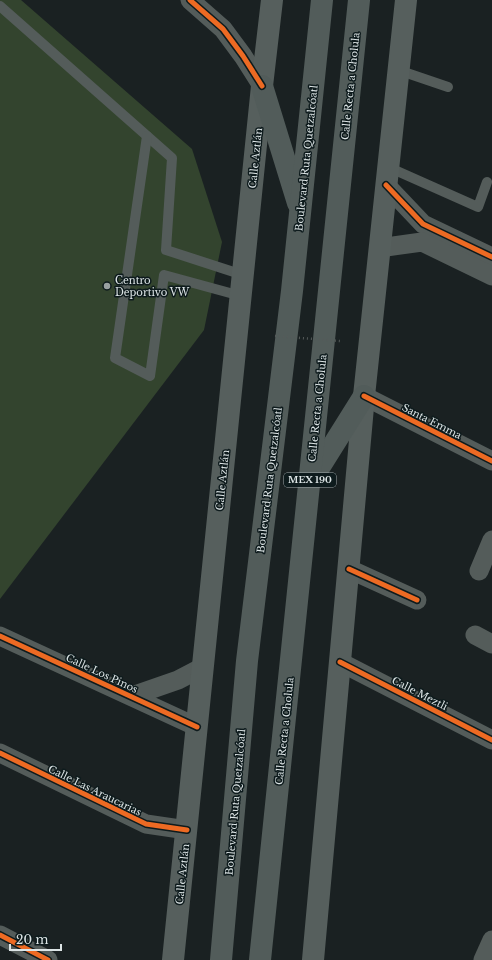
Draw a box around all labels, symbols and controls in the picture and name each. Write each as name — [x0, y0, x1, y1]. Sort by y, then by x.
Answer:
street label: Calle Recta a Cholula — [338, 31, 363, 140]
street label: Boulevard Ruta Quetzalcóatl — [292, 84, 321, 232]
street label: Calle Aztlán — [246, 127, 265, 189]
place label: Centro Deportivo VW — [115, 274, 190, 299]
marker: Centro Deportivo VW — [102, 281, 112, 291]
street label: Calle Recta a Cholula — [305, 353, 330, 462]
street label: Santa Emma — [400, 401, 464, 442]
street label: Boulevard Ruta Quetzalcóatl — [254, 406, 285, 554]
street label: Calle Aztlán — [213, 449, 232, 511]
road number: MEX 190 — [284, 473, 336, 487]
street label: Calle Los Pinos — [64, 651, 140, 696]
street label: Calle Meztli — [390, 674, 450, 713]
street label: Calle Recta a Cholula — [272, 676, 297, 785]
street label: Boulevard Ruta Quetzalcóatl — [223, 728, 248, 876]
street label: Calle Las Araucarias — [46, 762, 144, 819]
street label: Calle Aztlán — [173, 843, 192, 905]
scale bar — [10, 926, 61, 952]
text: 20 m — [16, 932, 48, 947]

